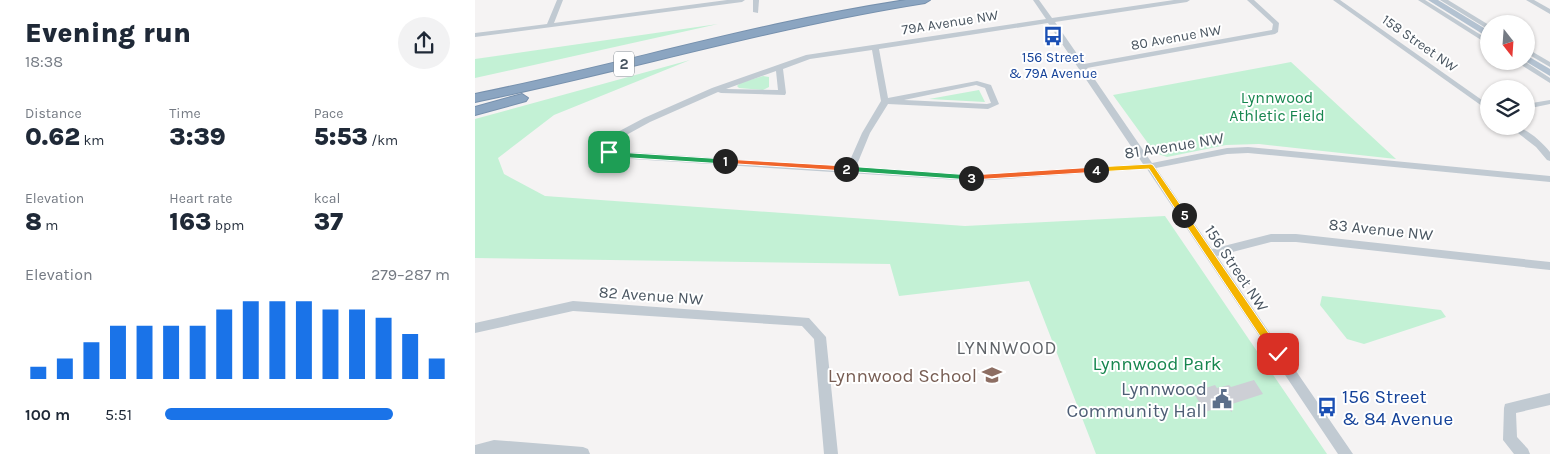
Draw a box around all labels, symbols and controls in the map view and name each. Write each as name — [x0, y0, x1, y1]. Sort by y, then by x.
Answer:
street label: 79A Avenue NW — [901, 6, 1000, 39]
street label: 158 Street NW — [1379, 11, 1461, 76]
north arrow — [1480, 15, 1535, 70]
map controls — [1480, 15, 1535, 135]
text: Evening run — [25, 16, 191, 49]
button: share — [398, 17, 450, 69]
street label: 80 Avenue NW — [1129, 21, 1223, 54]
bus stop icon: 156 Street & 79A Avenue — [1042, 25, 1064, 47]
place label: 156 Street & 79A Avenue — [1009, 49, 1097, 82]
text: 18:38 — [25, 52, 63, 71]
road number: 2 — [614, 52, 634, 76]
button: layers — [1480, 80, 1535, 135]
park label: Lynnwood Athletic Field — [1229, 88, 1325, 125]
text: Distance — [25, 105, 82, 122]
text: Time — [169, 105, 201, 122]
text: Pace — [314, 105, 344, 122]
text: 0.62 — [25, 122, 80, 151]
text: 3:39 — [169, 122, 226, 151]
text: 5:53 — [314, 122, 368, 151]
street label: 81 Avenue NW — [1123, 128, 1226, 163]
pin — [588, 131, 630, 173]
text: km — [80, 132, 104, 149]
text: /km — [368, 132, 398, 149]
icon: arrive — [595, 138, 623, 166]
pin: 1 — [713, 148, 737, 174]
text: 1 — [723, 153, 728, 170]
pin: 2 — [833, 156, 859, 182]
pin: 4 — [1083, 158, 1109, 182]
text: 2 — [842, 161, 851, 178]
text: 4 — [1092, 162, 1101, 179]
pin: 3 — [959, 166, 983, 190]
text: 3 — [967, 170, 976, 187]
text: Elevation — [25, 190, 84, 207]
text: Heart rate — [169, 190, 232, 207]
text: kcal — [314, 190, 340, 207]
pin: 5 — [1171, 202, 1197, 228]
text: 8 — [25, 207, 42, 236]
text: 163 — [169, 207, 211, 236]
text: 37 — [314, 207, 343, 236]
text: 5 — [1180, 207, 1189, 224]
street label: 83 Avenue NW — [1328, 215, 1435, 244]
text: m — [42, 217, 58, 234]
text: bpm — [211, 217, 244, 234]
street label: 156 Street NW — [1201, 221, 1273, 316]
text: Elevation — [25, 265, 93, 284]
text: 279–287 m — [371, 265, 450, 284]
street label: 82 Avenue NW — [598, 282, 704, 309]
pin — [1257, 333, 1299, 375]
district label: LYNNWOOD — [957, 337, 1057, 359]
icon: check — [1264, 340, 1292, 368]
park label: Lynnwood Park — [1093, 353, 1222, 375]
school or university icon: Lynnwood School — [981, 364, 1003, 386]
place label: Lynnwood School — [828, 365, 977, 387]
place label: Lynnwood Community Hall — [1066, 378, 1207, 422]
place label: 156 Street & 84 Avenue — [1342, 386, 1453, 430]
public building icon: Lynnwood Community Hall — [1211, 388, 1233, 410]
bus stop icon: 156 Street & 84 Avenue — [1316, 396, 1338, 418]
text: 100 m — [25, 405, 70, 424]
text: 5:51 — [105, 405, 132, 424]

